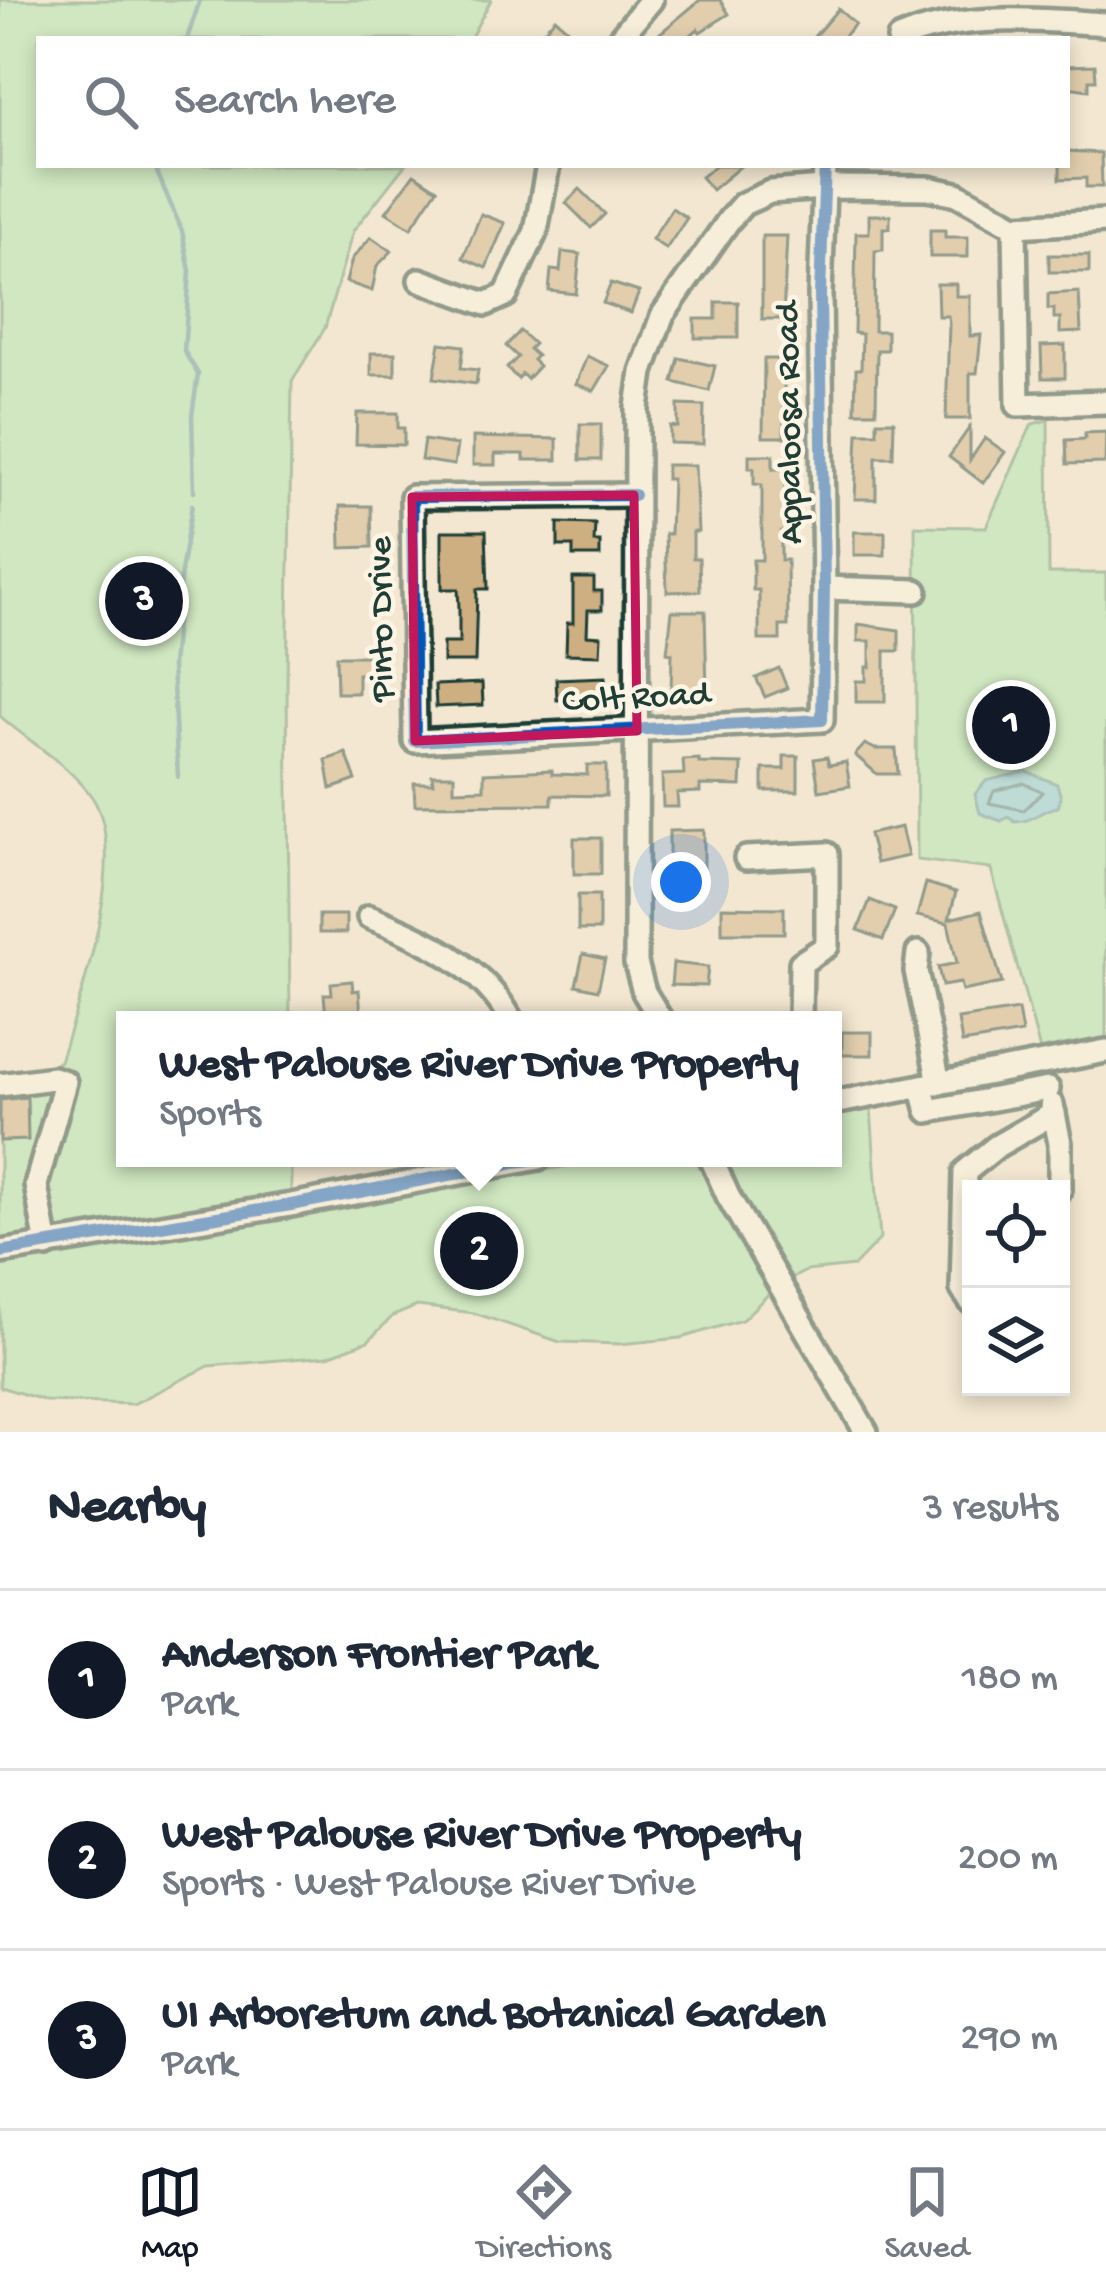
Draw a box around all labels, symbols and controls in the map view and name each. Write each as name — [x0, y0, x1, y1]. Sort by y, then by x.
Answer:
search box — [36, 36, 1070, 168]
icon: search — [78, 69, 144, 135]
text: Search here — [174, 76, 396, 129]
street label: Appaloosa Road — [768, 299, 816, 545]
street label: Pinto Drive — [361, 536, 407, 703]
pin: 3 — [105, 556, 183, 646]
street label: Colt Road — [561, 675, 714, 725]
pin: 1 — [972, 680, 1050, 770]
your location — [651, 852, 711, 912]
popup — [116, 1011, 842, 1167]
text: West Palouse River Drive Property — [159, 1040, 799, 1093]
text: Sports — [159, 1093, 261, 1139]
map controls — [962, 1180, 1070, 1396]
button: locate — [962, 1180, 1070, 1288]
pin: 2 — [440, 1206, 518, 1296]
button: layers — [962, 1288, 1070, 1396]
text: Nearby — [48, 1480, 206, 1540]
text: 3 results — [923, 1487, 1058, 1533]
text: Anderson Frontier Park — [162, 1630, 595, 1683]
text: 1 — [79, 1657, 95, 1703]
text: 180 m — [962, 1657, 1058, 1703]
text: Park — [162, 1683, 236, 1729]
text: West Palouse River Drive Property — [162, 1810, 801, 1863]
text: 2 — [77, 1837, 97, 1883]
text: 200 m — [958, 1837, 1058, 1883]
text: Sports · West Palouse River Drive — [162, 1863, 695, 1909]
text: UI Arboretum and Botanical Garden — [162, 1990, 826, 2043]
text: 3 — [77, 2017, 97, 2063]
text: 290 m — [960, 2017, 1058, 2063]
text: Park — [162, 2043, 236, 2089]
tab: Map — [137, 2159, 203, 2269]
tab: Directions — [477, 2159, 611, 2269]
tab: Saved — [885, 2159, 969, 2269]

